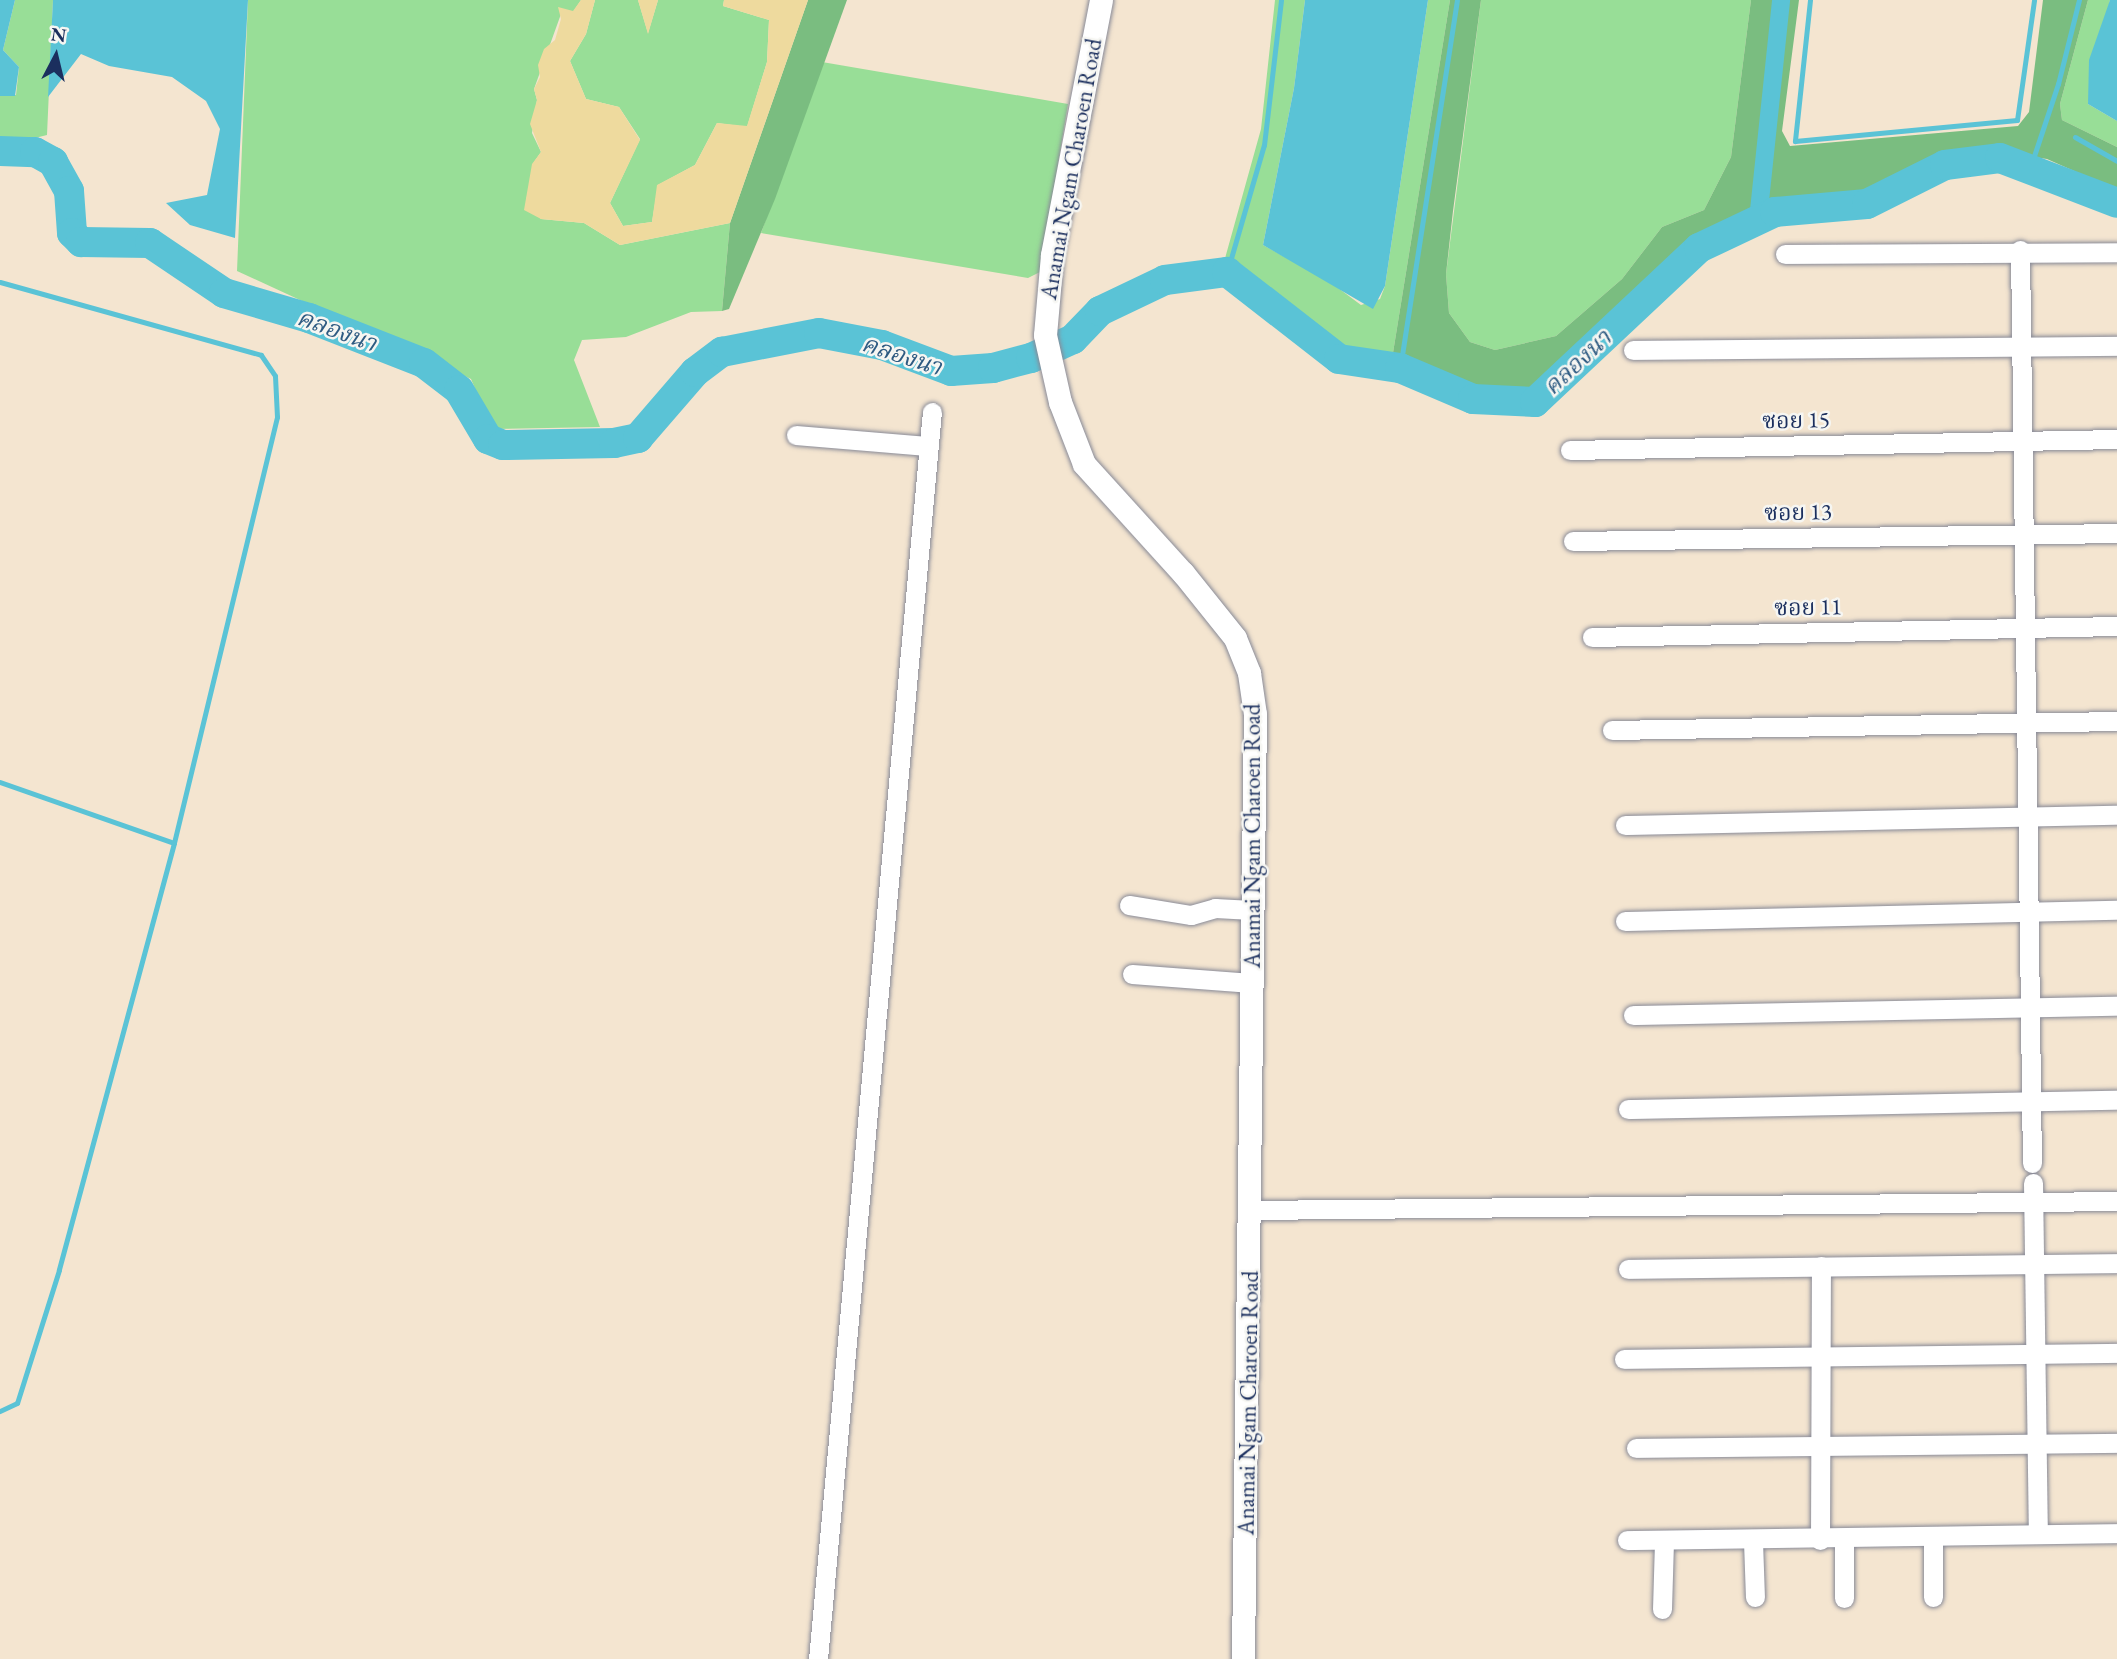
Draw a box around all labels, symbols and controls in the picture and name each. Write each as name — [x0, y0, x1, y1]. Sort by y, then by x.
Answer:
north arrow — [21, 21, 91, 91]
text: N — [49, 21, 68, 48]
street label: Anamai Ngam Charoen Road — [1034, 36, 1108, 302]
water label: คลองนา — [293, 302, 381, 358]
water label: คลองนา — [1537, 323, 1617, 401]
water label: คลองนา — [858, 329, 946, 381]
street label: ซอย 15 — [1762, 406, 1830, 434]
street label: ซอย 13 — [1764, 498, 1832, 526]
street label: ซอย 11 — [1774, 593, 1842, 621]
street label: Anamai Ngam Charoen Road — [1238, 704, 1266, 968]
street label: Anamai Ngam Charoen Road — [1232, 1270, 1264, 1536]

